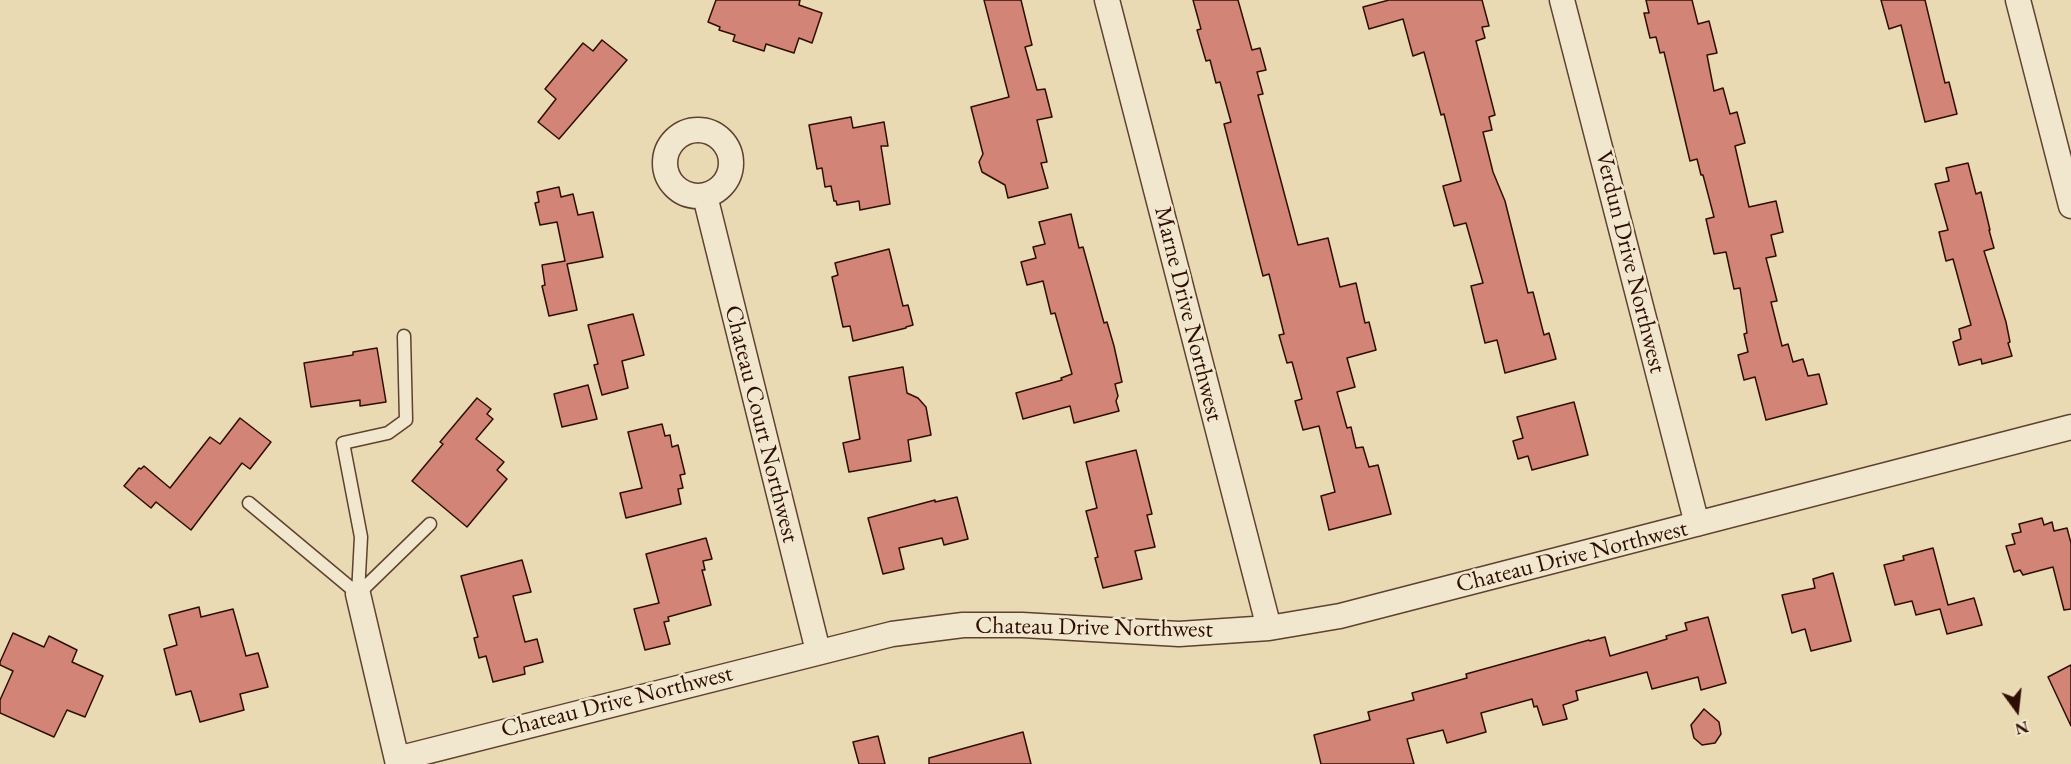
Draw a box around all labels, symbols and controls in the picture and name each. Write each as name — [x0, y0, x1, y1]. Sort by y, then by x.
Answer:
street label: Verdun Drive Northwest — [1588, 148, 1672, 376]
street label: Marne Drive Northwest — [1147, 204, 1229, 424]
street label: Chateau Court Northwest — [718, 302, 804, 546]
street label: Chateau Drive Northwest — [1453, 514, 1691, 600]
street label: Chateau Drive Northwest — [975, 612, 1213, 644]
street label: Chateau Drive Northwest — [498, 659, 736, 745]
north arrow — [1987, 680, 2047, 740]
text: N — [2013, 716, 2031, 740]

